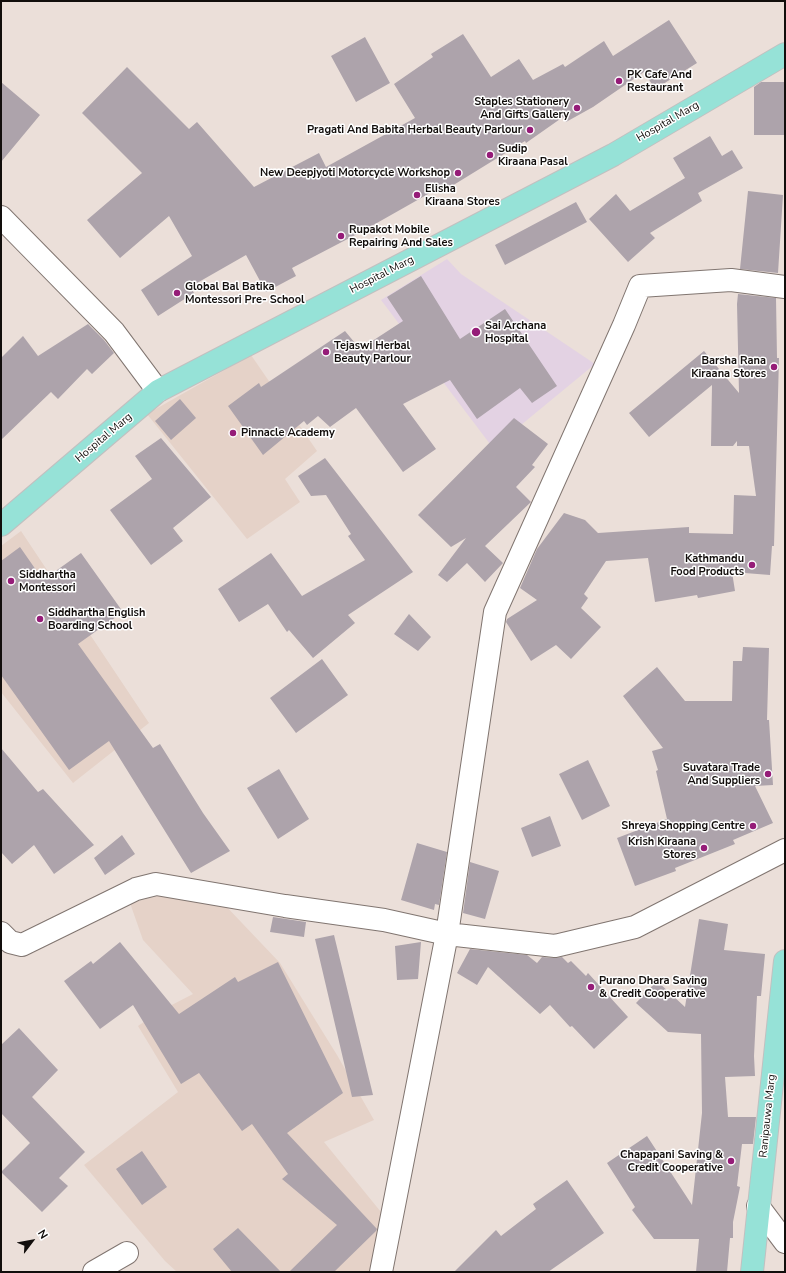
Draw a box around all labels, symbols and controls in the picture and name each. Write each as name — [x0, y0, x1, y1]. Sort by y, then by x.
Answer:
place label: PK Cafe And Restaurant — [627, 68, 692, 94]
marker: PK Cafe And Restaurant — [614, 76, 624, 86]
place label: Staples Stationery And Gifts Gallery — [474, 95, 569, 121]
street label: Hospital Marg — [634, 99, 702, 145]
marker: Staples Stationery And Gifts Gallery — [572, 103, 582, 113]
place label: Pragati And Babita Herbal Beauty Parlour — [307, 123, 522, 137]
marker: Pragati And Babita Herbal Beauty Parlour — [525, 125, 535, 135]
place label: Sudip Kiraana Pasal — [498, 142, 568, 168]
marker: Sudip Kiraana Pasal — [485, 150, 495, 160]
place label: New Deepjyoti Motorcycle Workshop — [260, 166, 450, 180]
marker: New Deepjyoti Motorcycle Workshop — [453, 168, 463, 178]
place label: Elisha Kiraana Stores — [425, 182, 500, 208]
marker: Elisha Kiraana Stores — [412, 190, 422, 200]
place label: Rupakot Mobile Repairing And Sales — [349, 223, 453, 249]
marker: Rupakot Mobile Repairing And Sales — [336, 231, 346, 241]
street label: Hospital Marg — [348, 253, 416, 297]
place label: Global Bal Batika Montessori Pre- School — [185, 280, 304, 306]
marker: Global Bal Batika Montessori Pre- School — [172, 288, 182, 298]
place label: Sai Archana Hospital — [485, 319, 546, 345]
marker: Sai Archana Hospital — [470, 326, 482, 338]
place label: Tejaswi Herbal Beauty Parlour — [334, 339, 411, 365]
marker: Tejaswi Herbal Beauty Parlour — [321, 347, 331, 357]
place label: Barsha Rana Kiraana Stores — [691, 354, 766, 380]
marker: Barsha Rana Kiraana Stores — [769, 362, 779, 372]
street label: Hospital Marg — [73, 410, 135, 466]
place label: Pinnacle Academy — [241, 426, 335, 440]
marker: Pinnacle Academy — [228, 428, 238, 438]
place label: Kathmandu Food Products — [670, 552, 744, 578]
marker: Kathmandu Food Products — [747, 560, 757, 570]
place label: Siddhartha Montessori — [19, 568, 76, 594]
marker: Siddhartha Montessori — [6, 576, 16, 586]
place label: Siddhartha English Boarding School — [48, 606, 145, 632]
marker: Siddhartha English Boarding School — [35, 614, 45, 624]
place label: Suvatara Trade And Suppliers — [683, 761, 760, 787]
marker: Suvatara Trade And Suppliers — [763, 769, 773, 779]
place label: Shreya Shopping Centre — [621, 819, 745, 833]
marker: Shreya Shopping Centre — [748, 821, 758, 831]
place label: Krish Kiraana Stores — [628, 835, 696, 861]
marker: Krish Kiraana Stores — [699, 843, 709, 853]
place label: Purano Dhara Saving & Credit Cooperative — [599, 974, 707, 1000]
marker: Purano Dhara Saving & Credit Cooperative — [586, 982, 596, 992]
street label: Ranipauwa Marg — [757, 1074, 779, 1158]
place label: Chapapani Saving & Credit Cooperative — [620, 1148, 723, 1174]
marker: Chapapani Saving & Credit Cooperative — [726, 1156, 736, 1166]
north arrow — [12, 1221, 52, 1261]
text: N — [34, 1227, 51, 1242]

